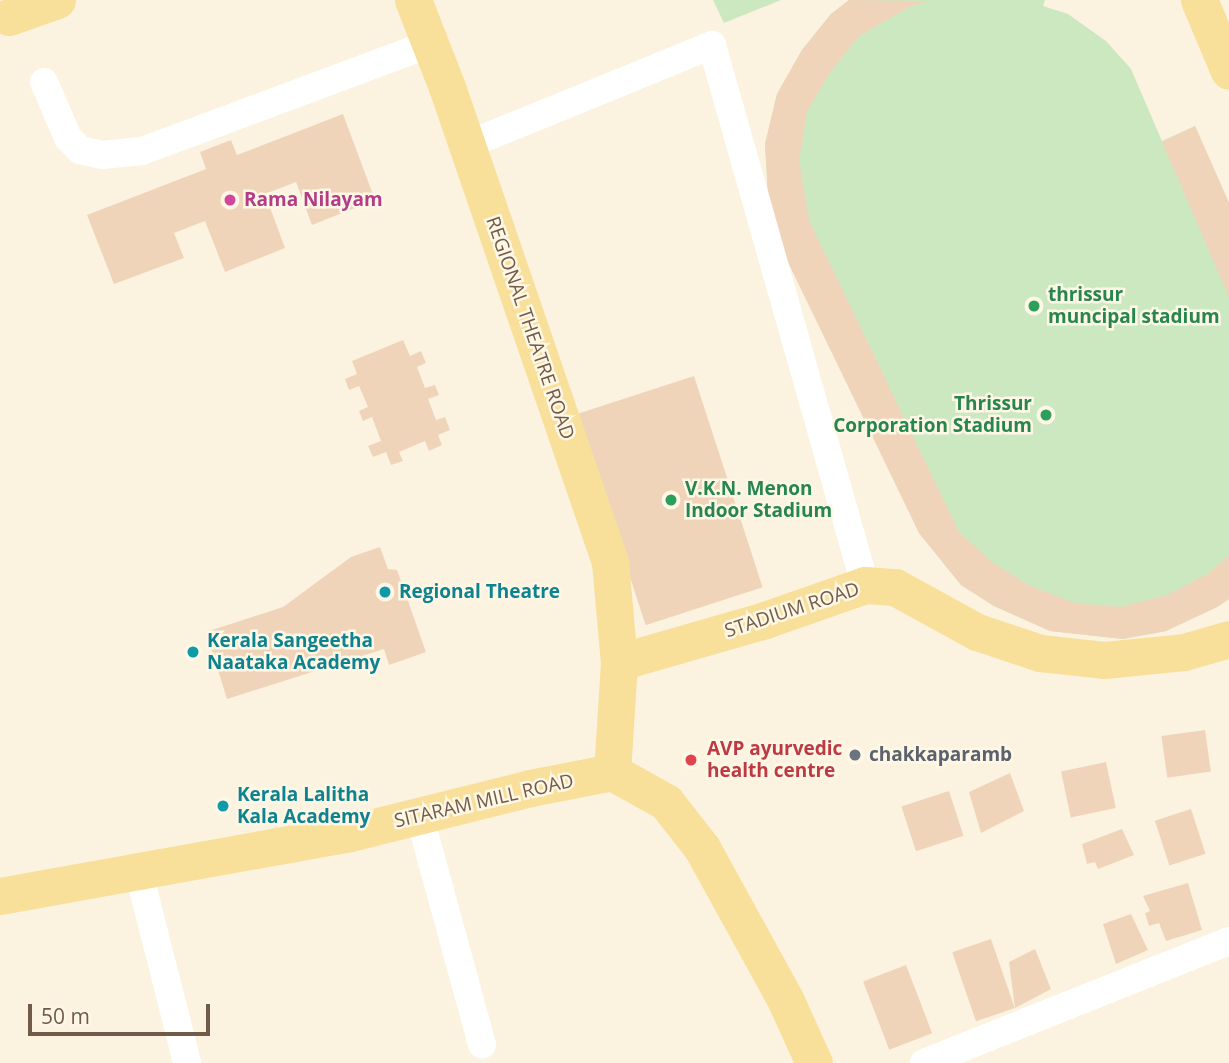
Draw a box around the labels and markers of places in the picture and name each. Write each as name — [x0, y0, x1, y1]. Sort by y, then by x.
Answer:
place label: Rama Nilayam — [244, 189, 383, 211]
marker: Rama Nilayam — [222, 192, 238, 208]
place label: thrissur muncipal stadium — [1048, 284, 1220, 328]
marker: thrissur muncipal stadium — [1026, 298, 1042, 314]
place label: Thrissur Corporation Stadium — [833, 393, 1032, 437]
marker: Thrissur Corporation Stadium — [1038, 407, 1054, 423]
place label: V.K.N. Menon Indoor Stadium — [685, 478, 832, 522]
marker: V.K.N. Menon Indoor Stadium — [663, 492, 679, 508]
place label: Regional Theatre — [399, 581, 560, 603]
marker: Regional Theatre — [377, 584, 393, 600]
place label: Kerala Sangeetha Naataka Academy — [207, 630, 380, 674]
marker: Kerala Sangeetha Naataka Academy — [185, 644, 201, 660]
place label: AVP ayurvedic health centre — [707, 738, 842, 782]
place label: chakkaparamb — [869, 744, 1012, 766]
marker: chakkaparamb — [847, 747, 863, 763]
marker: AVP ayurvedic health centre — [681, 750, 701, 770]
place label: Kerala Lalitha Kala Academy — [237, 784, 370, 828]
marker: Kerala Lalitha Kala Academy — [215, 798, 231, 814]

